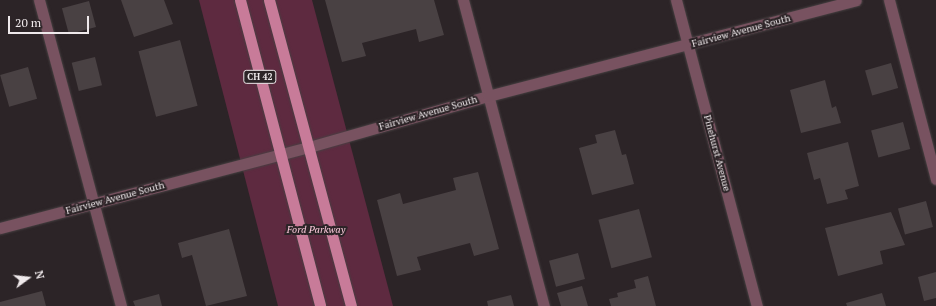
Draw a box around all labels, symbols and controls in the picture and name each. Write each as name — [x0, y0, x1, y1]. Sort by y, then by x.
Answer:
scale bar — [10, 8, 91, 34]
street label: Fairview Avenue South — [690, 12, 792, 50]
text: 20 m — [15, 15, 41, 30]
road number: CH 42 — [243, 70, 277, 84]
street label: Fairview Avenue South — [377, 93, 479, 133]
street label: Pinehurst Avenue — [701, 113, 733, 193]
street label: Fairview Avenue South — [64, 179, 166, 217]
park label: Ford Parkway — [287, 224, 345, 236]
north arrow — [8, 258, 48, 298]
text: N — [32, 269, 47, 281]

